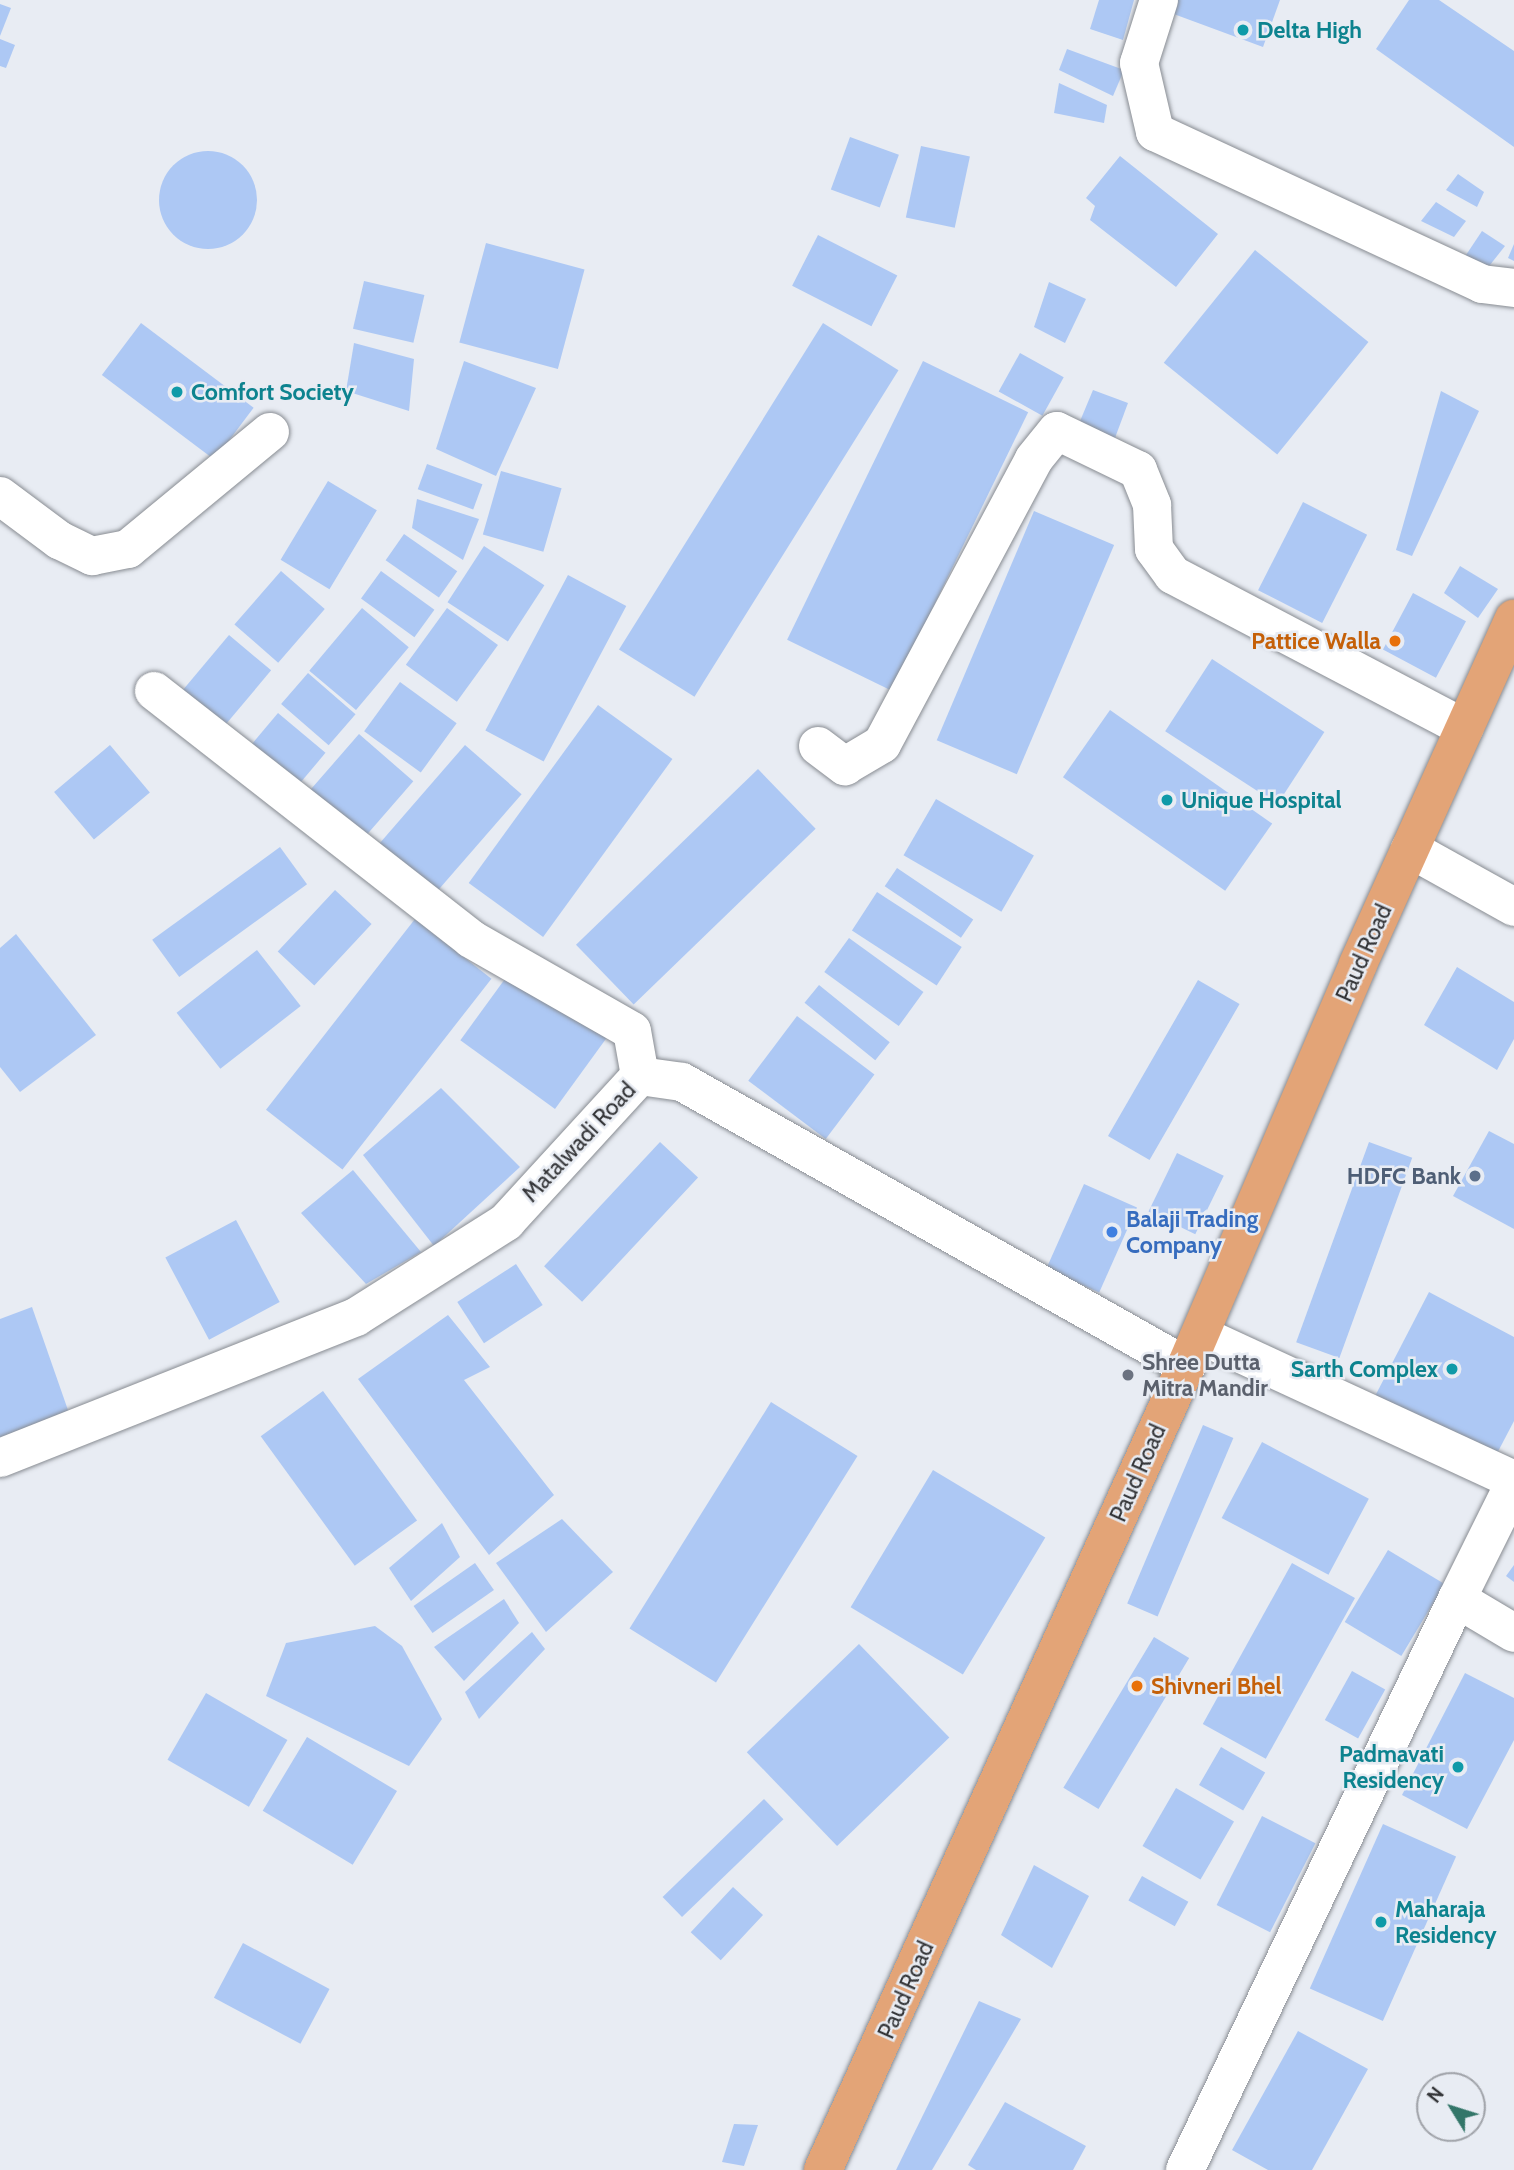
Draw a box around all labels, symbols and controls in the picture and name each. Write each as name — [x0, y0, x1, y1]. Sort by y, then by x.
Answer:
place label: Delta High — [1257, 16, 1362, 44]
marker: Delta High — [1235, 22, 1251, 38]
place label: Comfort Society — [191, 378, 354, 406]
marker: Comfort Society — [169, 384, 185, 400]
place label: Pattice Walla — [1251, 627, 1381, 655]
marker: Pattice Walla — [1387, 633, 1403, 649]
place label: Unique Hospital — [1181, 786, 1342, 814]
marker: Unique Hospital — [1159, 792, 1175, 808]
street label: Paud Road — [1330, 900, 1398, 1006]
street label: Matalwadi Road — [516, 1076, 642, 1208]
place label: HDFC Bank — [1347, 1162, 1461, 1190]
marker: HDFC Bank — [1467, 1168, 1483, 1184]
place label: Balaji Trading Company — [1126, 1205, 1258, 1259]
marker: Balaji Trading Company — [1104, 1224, 1120, 1240]
place label: Shree Dutta Mitra Mandir — [1142, 1348, 1268, 1402]
place label: Sarth Complex — [1291, 1355, 1438, 1383]
marker: Sarth Complex — [1444, 1361, 1460, 1377]
marker: Shree Dutta Mitra Mandir — [1120, 1367, 1136, 1383]
street label: Paud Road — [1104, 1420, 1172, 1526]
place label: Shivneri Bhel — [1151, 1672, 1281, 1700]
marker: Shivneri Bhel — [1129, 1678, 1145, 1694]
place label: Padmavati Residency — [1339, 1740, 1444, 1794]
marker: Padmavati Residency — [1450, 1759, 1466, 1775]
place label: Maharaja Residency — [1395, 1895, 1497, 1949]
marker: Maharaja Residency — [1373, 1914, 1389, 1930]
street label: Paud Road — [872, 1937, 940, 2043]
north arrow — [1416, 2072, 1486, 2142]
text: N — [1422, 2083, 1449, 2107]

